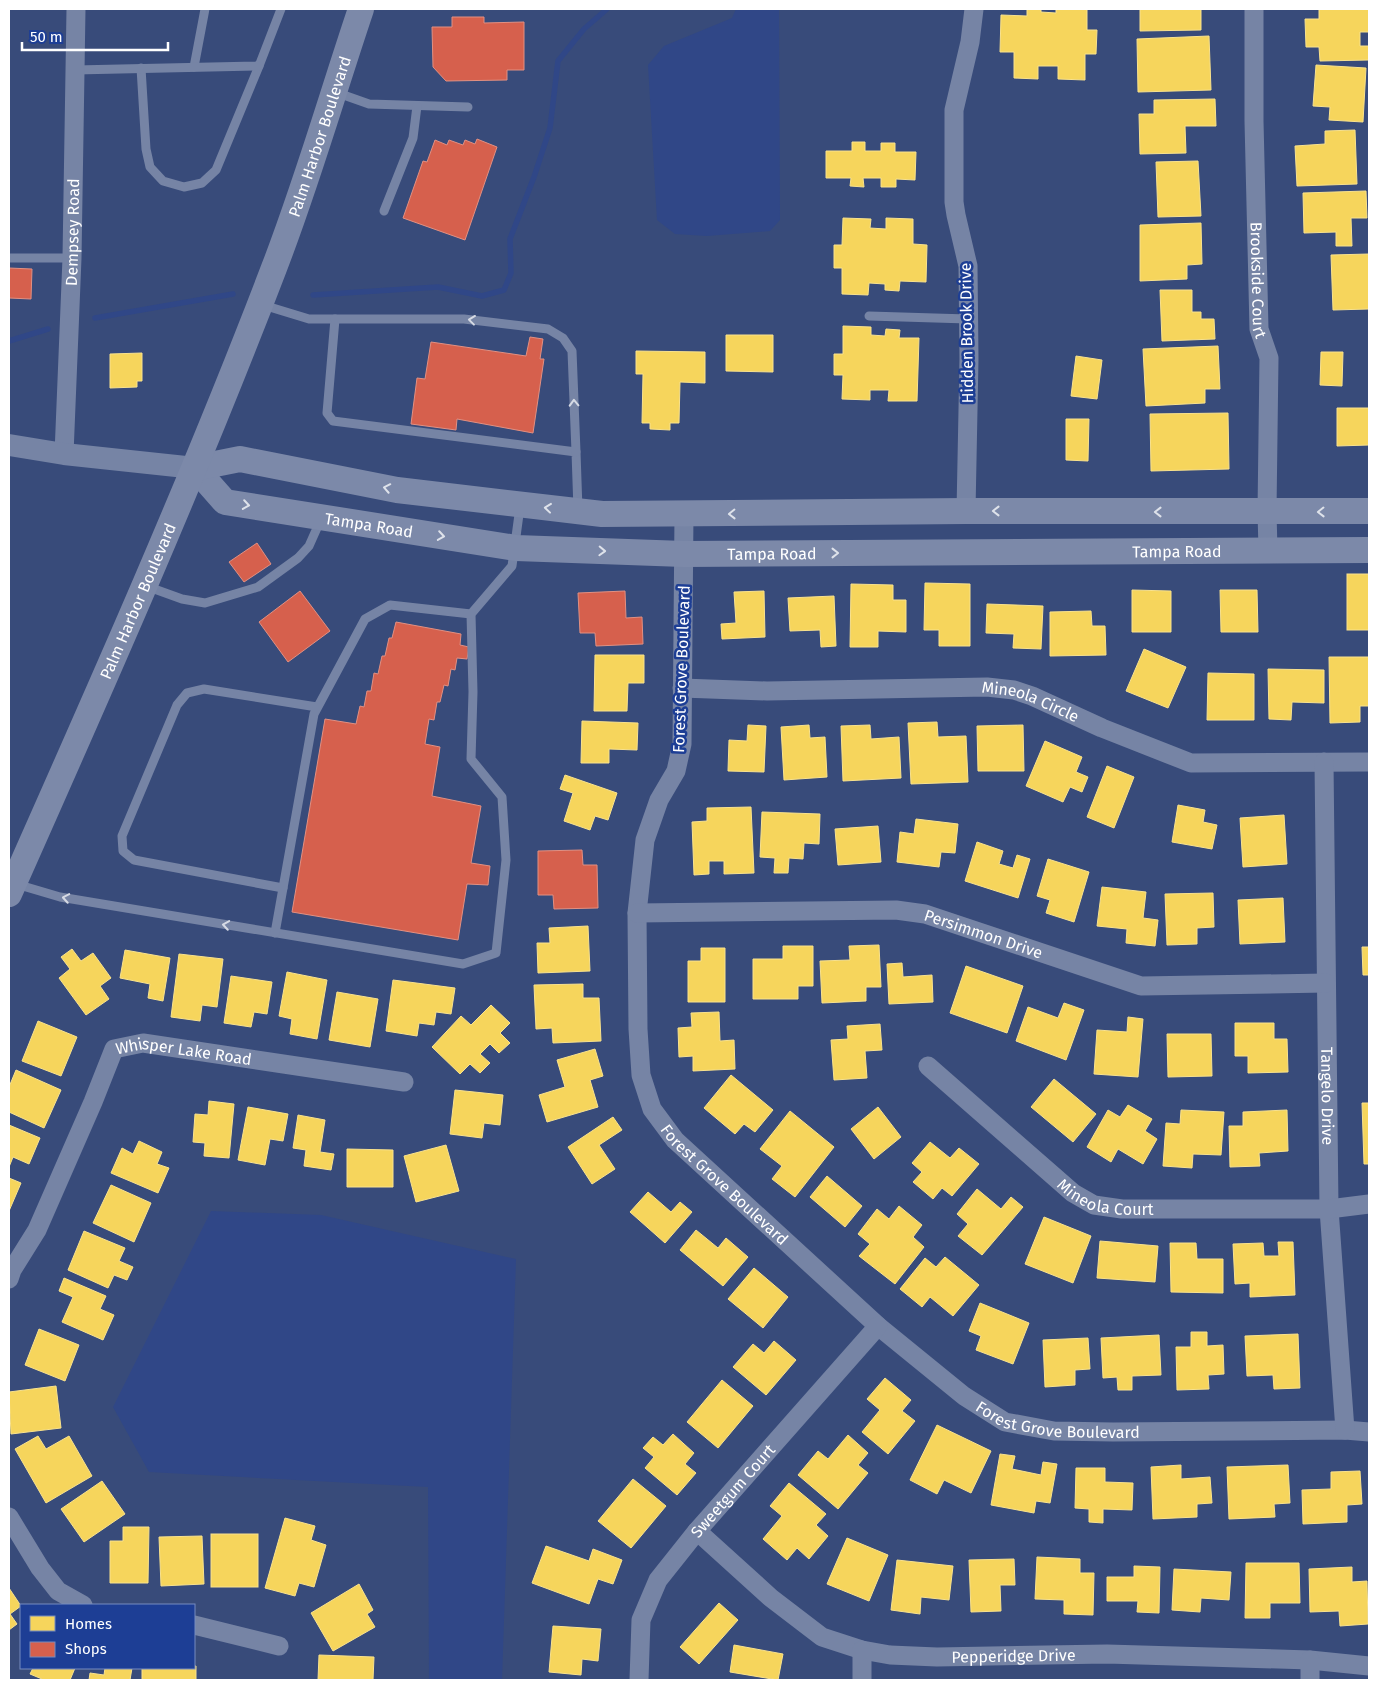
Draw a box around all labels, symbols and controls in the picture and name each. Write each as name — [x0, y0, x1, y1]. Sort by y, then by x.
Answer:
scale bar — [22, 20, 169, 52]
text: 50 m — [30, 28, 63, 46]
street label: Palm Harbor Boulevard — [285, 54, 355, 220]
street label: Dempsey Road — [62, 178, 83, 286]
street label: Brookside Court — [1246, 222, 1271, 341]
street label: Hidden Brook Drive — [956, 262, 977, 404]
one-way arrow — [468, 315, 476, 326]
one-way arrow — [569, 399, 580, 407]
one-way arrow — [383, 483, 391, 494]
one-way arrow — [241, 499, 250, 509]
one-way arrow — [544, 503, 552, 514]
one-way arrow — [991, 506, 999, 516]
one-way arrow — [1154, 507, 1162, 517]
one-way arrow — [1316, 507, 1324, 517]
street label: Tampa Road — [323, 509, 414, 542]
one-way arrow — [728, 509, 736, 519]
street label: Palm Harbor Boulevard — [96, 520, 180, 682]
one-way arrow — [437, 530, 445, 541]
street label: Tampa Road — [1132, 542, 1222, 561]
street label: Tampa Road — [727, 544, 817, 564]
one-way arrow — [598, 546, 606, 557]
one-way arrow — [831, 548, 839, 558]
street label: Forest Grove Boulevard — [669, 585, 694, 753]
street label: Mineola Circle — [981, 677, 1082, 726]
one-way arrow — [62, 893, 71, 904]
street label: Persimmon Drive — [922, 905, 1045, 963]
one-way arrow — [222, 920, 231, 930]
street label: Whisper Lake Road — [114, 1034, 253, 1069]
street label: Tangelo Drive — [1317, 1047, 1337, 1145]
street label: Forest Grove Boulevard — [657, 1121, 792, 1249]
street label: Mineola Court — [1053, 1175, 1154, 1219]
street label: Forest Grove Boulevard — [972, 1397, 1140, 1442]
street label: Sweetgum Court — [687, 1440, 779, 1541]
legend — [20, 1604, 195, 1669]
text: Homes — [65, 1615, 112, 1633]
text: Shops — [65, 1640, 107, 1658]
street label: Pepperidge Drive — [951, 1646, 1076, 1667]

